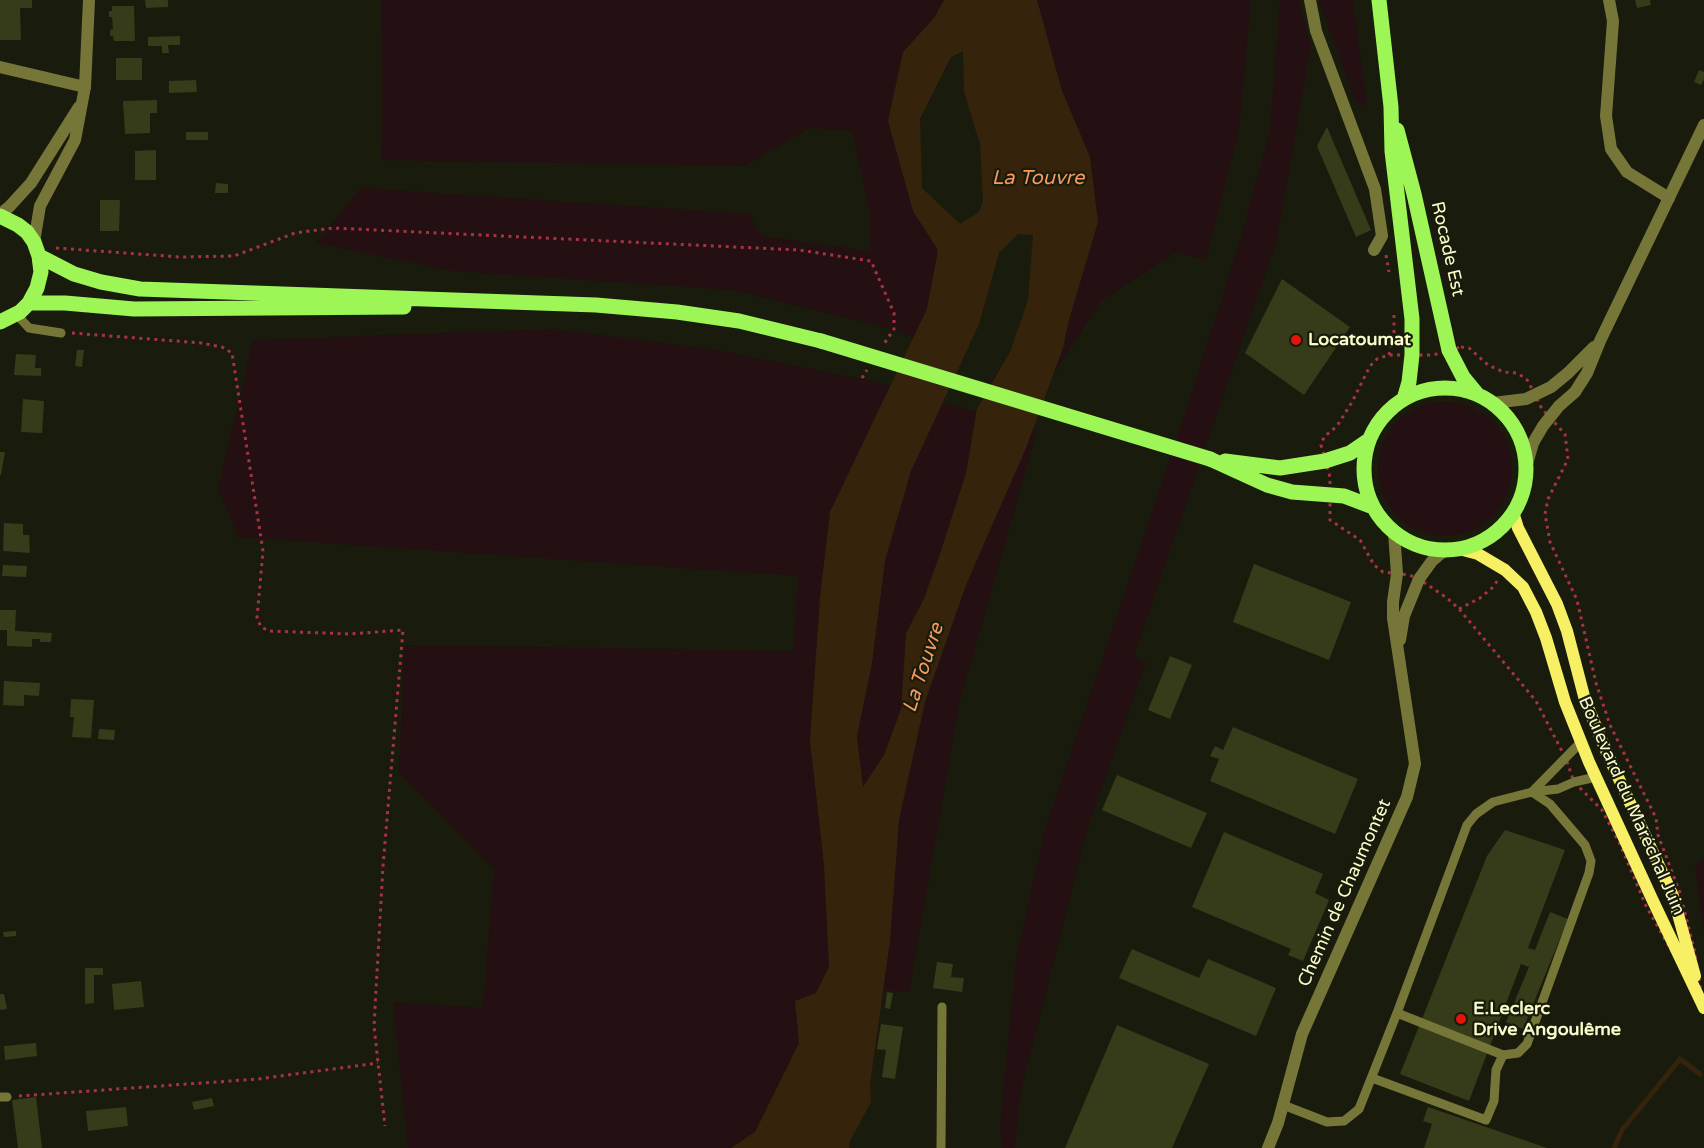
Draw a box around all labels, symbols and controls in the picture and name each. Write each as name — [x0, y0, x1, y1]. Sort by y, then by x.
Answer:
water label: La Touvre — [992, 167, 1084, 191]
street label: Rocade Est — [1426, 200, 1468, 298]
place label: Locatoumat — [1308, 329, 1411, 351]
marker: Locatoumat — [1289, 333, 1303, 347]
water label: La Touvre — [898, 620, 950, 716]
street label: Boulevard du Maréchal Juin — [1573, 693, 1689, 919]
street label: Chemin de Chaumontet — [1294, 796, 1396, 990]
place label: E.Leclerc Drive Angoulême — [1473, 998, 1621, 1040]
marker: E.Leclerc Drive Angoulême — [1454, 1012, 1468, 1026]

